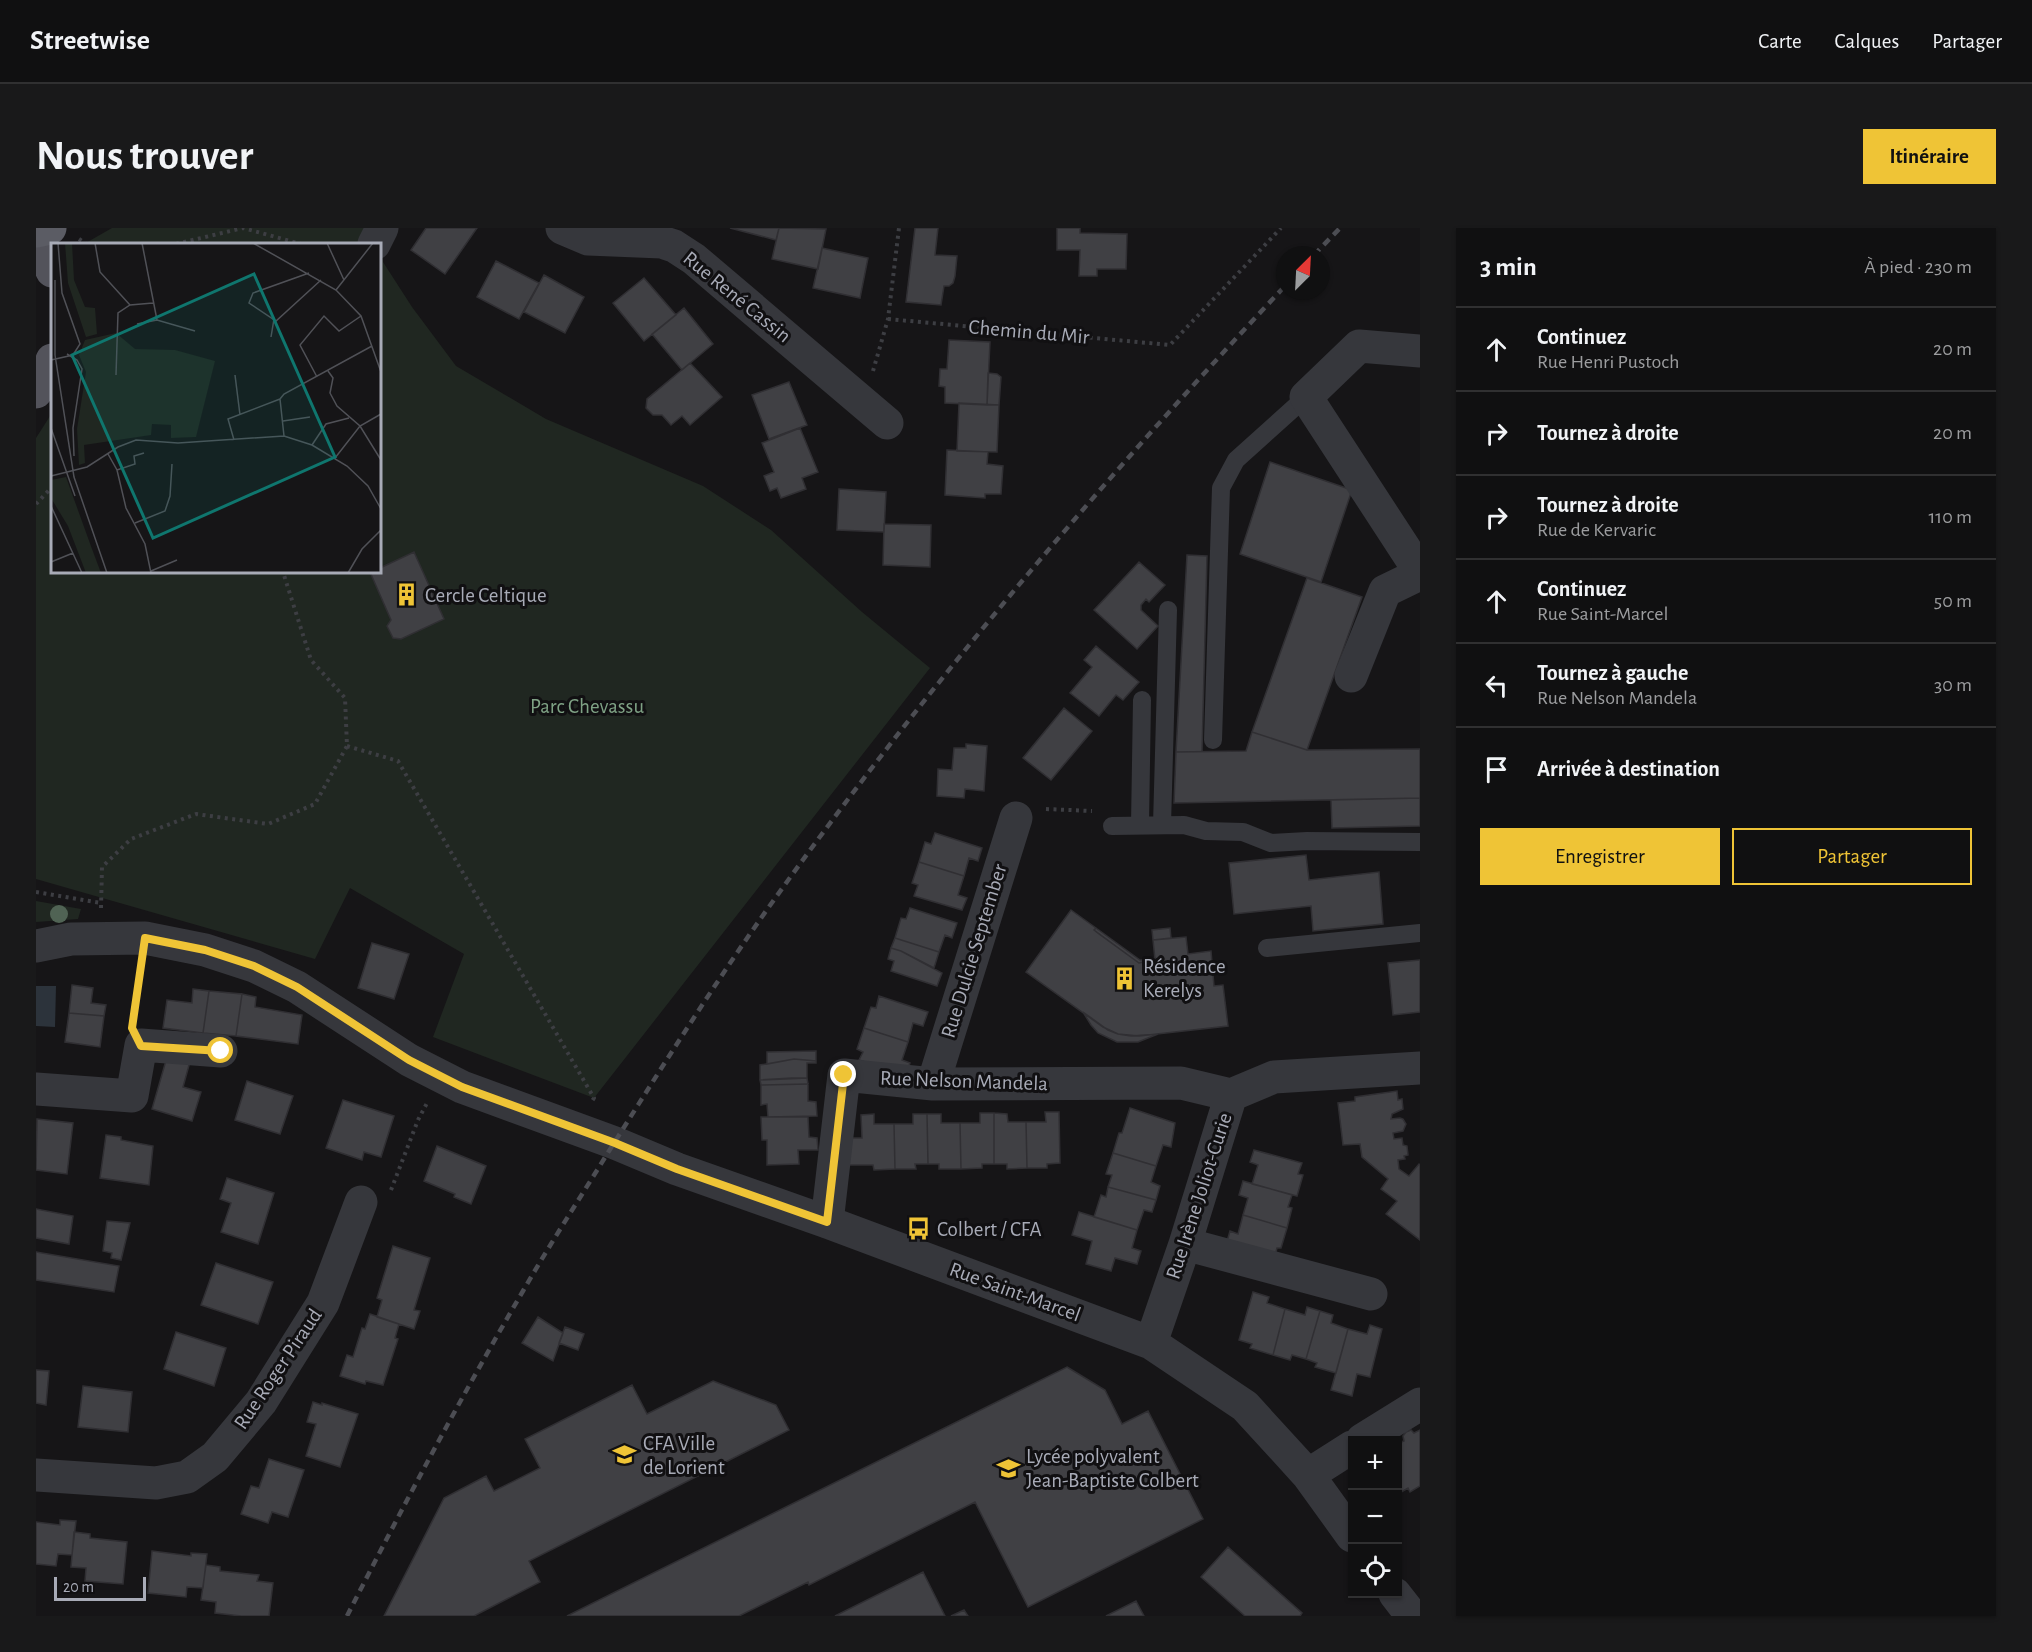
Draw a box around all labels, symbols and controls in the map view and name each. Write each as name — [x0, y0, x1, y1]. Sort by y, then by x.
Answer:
text: Streetwise — [30, 27, 150, 55]
text: Carte — [1758, 31, 1802, 52]
text: Calques — [1835, 31, 1899, 52]
text: Partager — [1932, 31, 2002, 52]
button: Itinéraire — [1863, 129, 1996, 184]
text: Nous trouver — [36, 135, 253, 177]
inset map — [51, 243, 381, 573]
north arrow — [1276, 246, 1330, 300]
street label: Rue René Cassin — [679, 247, 795, 347]
text: 3 min — [1480, 254, 1537, 280]
text: À pied · 230 m — [1864, 257, 1972, 277]
street label: Chemin du Mir — [968, 316, 1090, 348]
text: Continuez — [1537, 326, 1626, 348]
icon: ahead — [1480, 333, 1513, 366]
text: 20 m — [1933, 339, 1972, 359]
text: Rue Henri Pustoch — [1537, 352, 1679, 372]
icon: right — [1480, 417, 1513, 450]
text: Tournez à droite — [1537, 422, 1679, 444]
text: 20 m — [1933, 423, 1972, 443]
text: Tournez à droite — [1537, 494, 1679, 516]
icon: right — [1480, 501, 1513, 534]
text: 110 m — [1928, 507, 1972, 527]
text: Rue de Kervaric — [1537, 520, 1656, 540]
text: Continuez — [1537, 578, 1626, 600]
building icon: Cercle Celtique — [394, 582, 420, 608]
place label: Cercle Celtique — [425, 585, 547, 606]
icon: ahead — [1480, 585, 1513, 618]
text: 50 m — [1934, 591, 1972, 611]
text: Rue Saint-Marcel — [1537, 604, 1668, 624]
text: Tournez à gauche — [1537, 662, 1688, 684]
icon: left — [1480, 669, 1513, 702]
text: 30 m — [1934, 675, 1972, 695]
text: Rue Nelson Mandela — [1537, 688, 1697, 708]
park label: Parc Chevassu — [530, 696, 644, 717]
icon: arrive — [1480, 753, 1513, 786]
text: Arrivée à destination — [1537, 758, 1720, 780]
button: Enregistrer — [1480, 828, 1720, 885]
button: Partager — [1732, 828, 1972, 885]
street label: Rue Dulcie September — [938, 861, 1011, 1041]
place label: Résidence Kerelys — [1143, 956, 1226, 1001]
building icon: Résidence Kerelys — [1112, 965, 1138, 991]
route start — [207, 1037, 233, 1063]
route end — [830, 1061, 856, 1087]
street label: Rue Nelson Mandela — [880, 1068, 1049, 1094]
street label: Rue Irène Joliot-Curie — [1162, 1110, 1236, 1282]
bus stop icon: Colbert / CFA — [906, 1216, 932, 1242]
place label: Colbert / CFA — [937, 1219, 1042, 1240]
street label: Rue Saint-Marcel — [947, 1259, 1083, 1325]
street label: Rue Roger Piraud — [230, 1305, 326, 1433]
place label: CFA Ville de Lorient — [643, 1433, 725, 1478]
map controls — [1348, 1436, 1402, 1598]
button: + — [1348, 1436, 1402, 1490]
school or university icon: CFA Ville de Lorient — [612, 1442, 638, 1468]
place label: Lycée polyvalent Jean-Baptiste Colbert — [1026, 1446, 1199, 1491]
school or university icon: Lycée polyvalent Jean-Baptiste Colbert — [995, 1455, 1021, 1481]
button: − — [1348, 1490, 1402, 1544]
button: locate — [1348, 1544, 1402, 1598]
scale bar — [54, 1574, 146, 1602]
text: 20 m — [63, 1579, 94, 1595]

